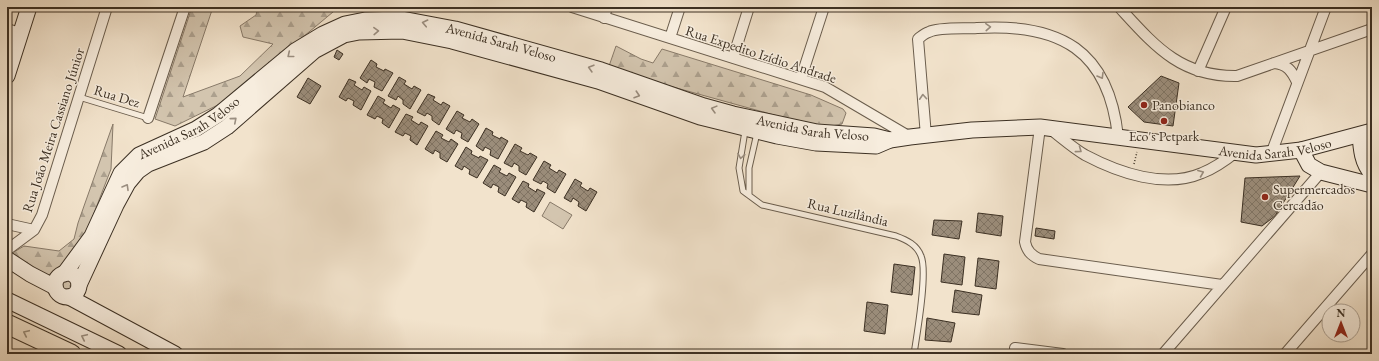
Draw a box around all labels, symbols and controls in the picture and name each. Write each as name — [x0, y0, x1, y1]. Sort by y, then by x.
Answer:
street label: Avenida Sarah Veloso — [443, 18, 558, 66]
one-way arrow — [422, 19, 428, 27]
street label: Rua Expedito Izídio Andrade — [683, 21, 839, 87]
one-way arrow — [985, 23, 991, 32]
one-way arrow — [373, 26, 379, 35]
street label: Rua João Meira Cassiano Júnior — [18, 45, 88, 215]
one-way arrow — [288, 50, 295, 57]
one-way arrow — [588, 64, 594, 72]
one-way arrow — [1096, 72, 1103, 79]
street label: Rua Dez — [92, 81, 143, 112]
one-way arrow — [633, 90, 640, 99]
street label: Avenida Sarah Veloso — [134, 92, 243, 164]
one-way arrow — [919, 94, 928, 100]
place label: Panobianco — [1152, 96, 1215, 114]
marker: Panobianco — [1139, 100, 1149, 110]
one-way arrow — [711, 105, 718, 114]
street label: Avenida Sarah Veloso — [754, 110, 870, 145]
marker: Eco's Petpark — [1159, 116, 1169, 126]
one-way arrow — [229, 118, 237, 125]
place label: Eco's Petpark — [1129, 127, 1200, 145]
street label: Avenida Sarah Veloso — [1216, 133, 1333, 164]
one-way arrow — [1074, 145, 1081, 152]
one-way arrow — [737, 153, 746, 159]
one-way arrow — [1197, 170, 1205, 178]
place label: Supermercados Cercadão — [1273, 180, 1355, 214]
one-way arrow — [121, 184, 129, 191]
marker: Supermercados Cercadão — [1260, 192, 1270, 202]
street label: Rua Luzilândia — [806, 194, 891, 230]
north arrow — [1321, 303, 1361, 343]
text: N — [1337, 306, 1346, 320]
one-way arrow — [23, 330, 31, 338]
one-way arrow — [81, 334, 89, 342]

